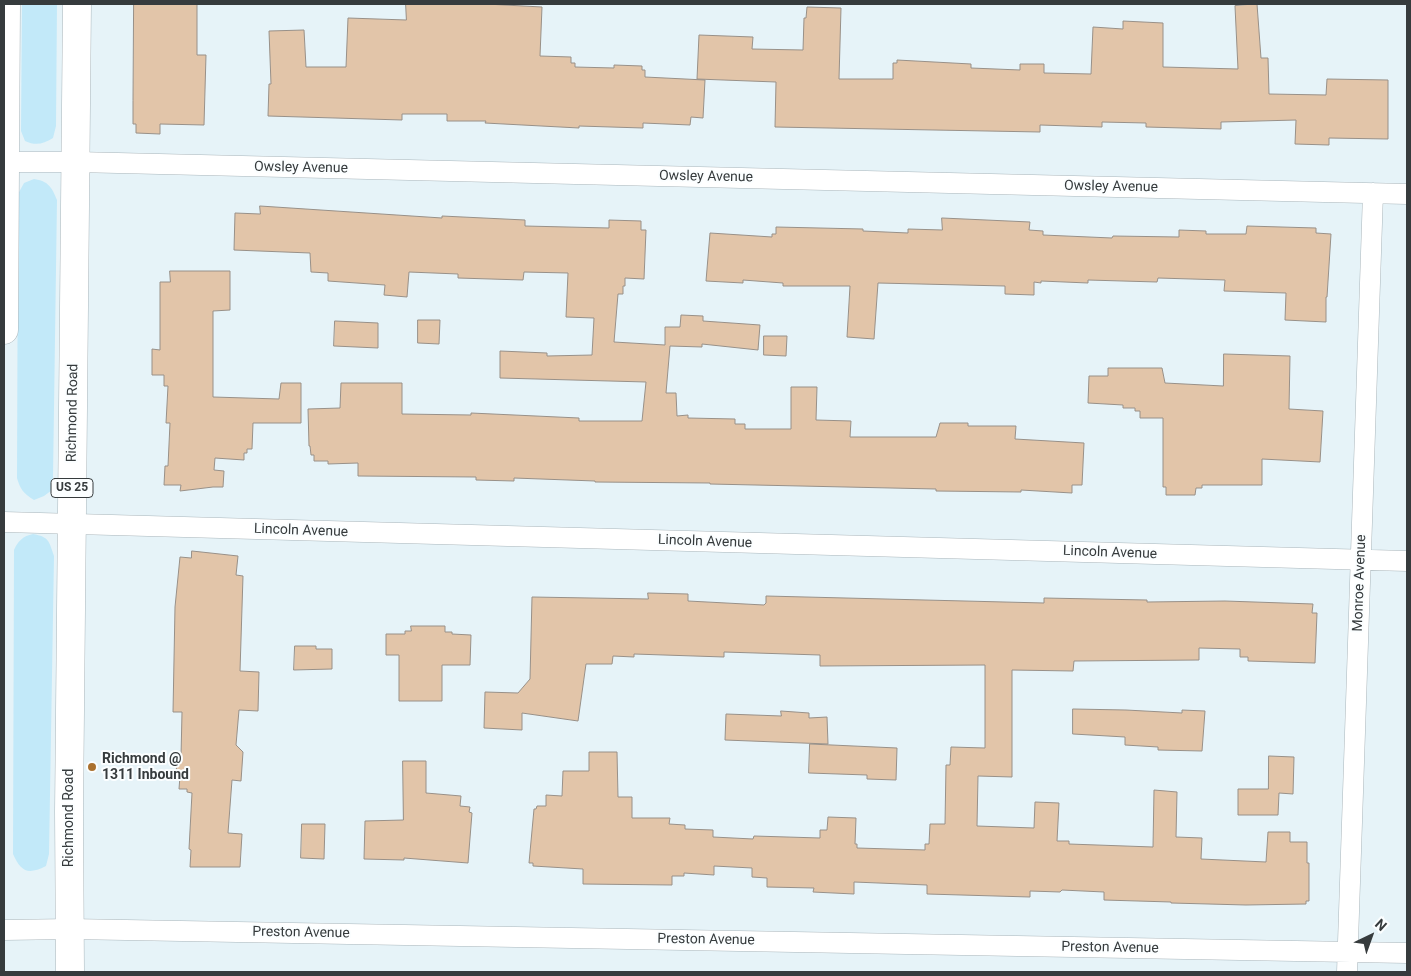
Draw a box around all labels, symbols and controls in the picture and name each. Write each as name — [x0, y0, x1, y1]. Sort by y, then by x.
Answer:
street label: Owsley Avenue — [254, 159, 348, 177]
street label: Owsley Avenue — [659, 168, 753, 186]
street label: Owsley Avenue — [1064, 178, 1158, 196]
street label: Richmond Road — [64, 364, 82, 462]
road number: US 25 — [51, 478, 93, 498]
street label: Lincoln Avenue — [254, 521, 348, 541]
street label: Lincoln Avenue — [658, 532, 752, 552]
street label: Monroe Avenue — [1350, 534, 1370, 632]
street label: Lincoln Avenue — [1063, 543, 1157, 563]
place label: Richmond @ 1311 Inbound — [102, 751, 189, 784]
marker: Richmond @ 1311 Inbound — [86, 761, 98, 773]
street label: Richmond Road — [61, 769, 77, 867]
north arrow — [1346, 911, 1396, 961]
text: N — [1372, 916, 1390, 934]
street label: Preston Avenue — [252, 924, 350, 942]
street label: Preston Avenue — [657, 931, 755, 949]
street label: Preston Avenue — [1061, 939, 1159, 957]

